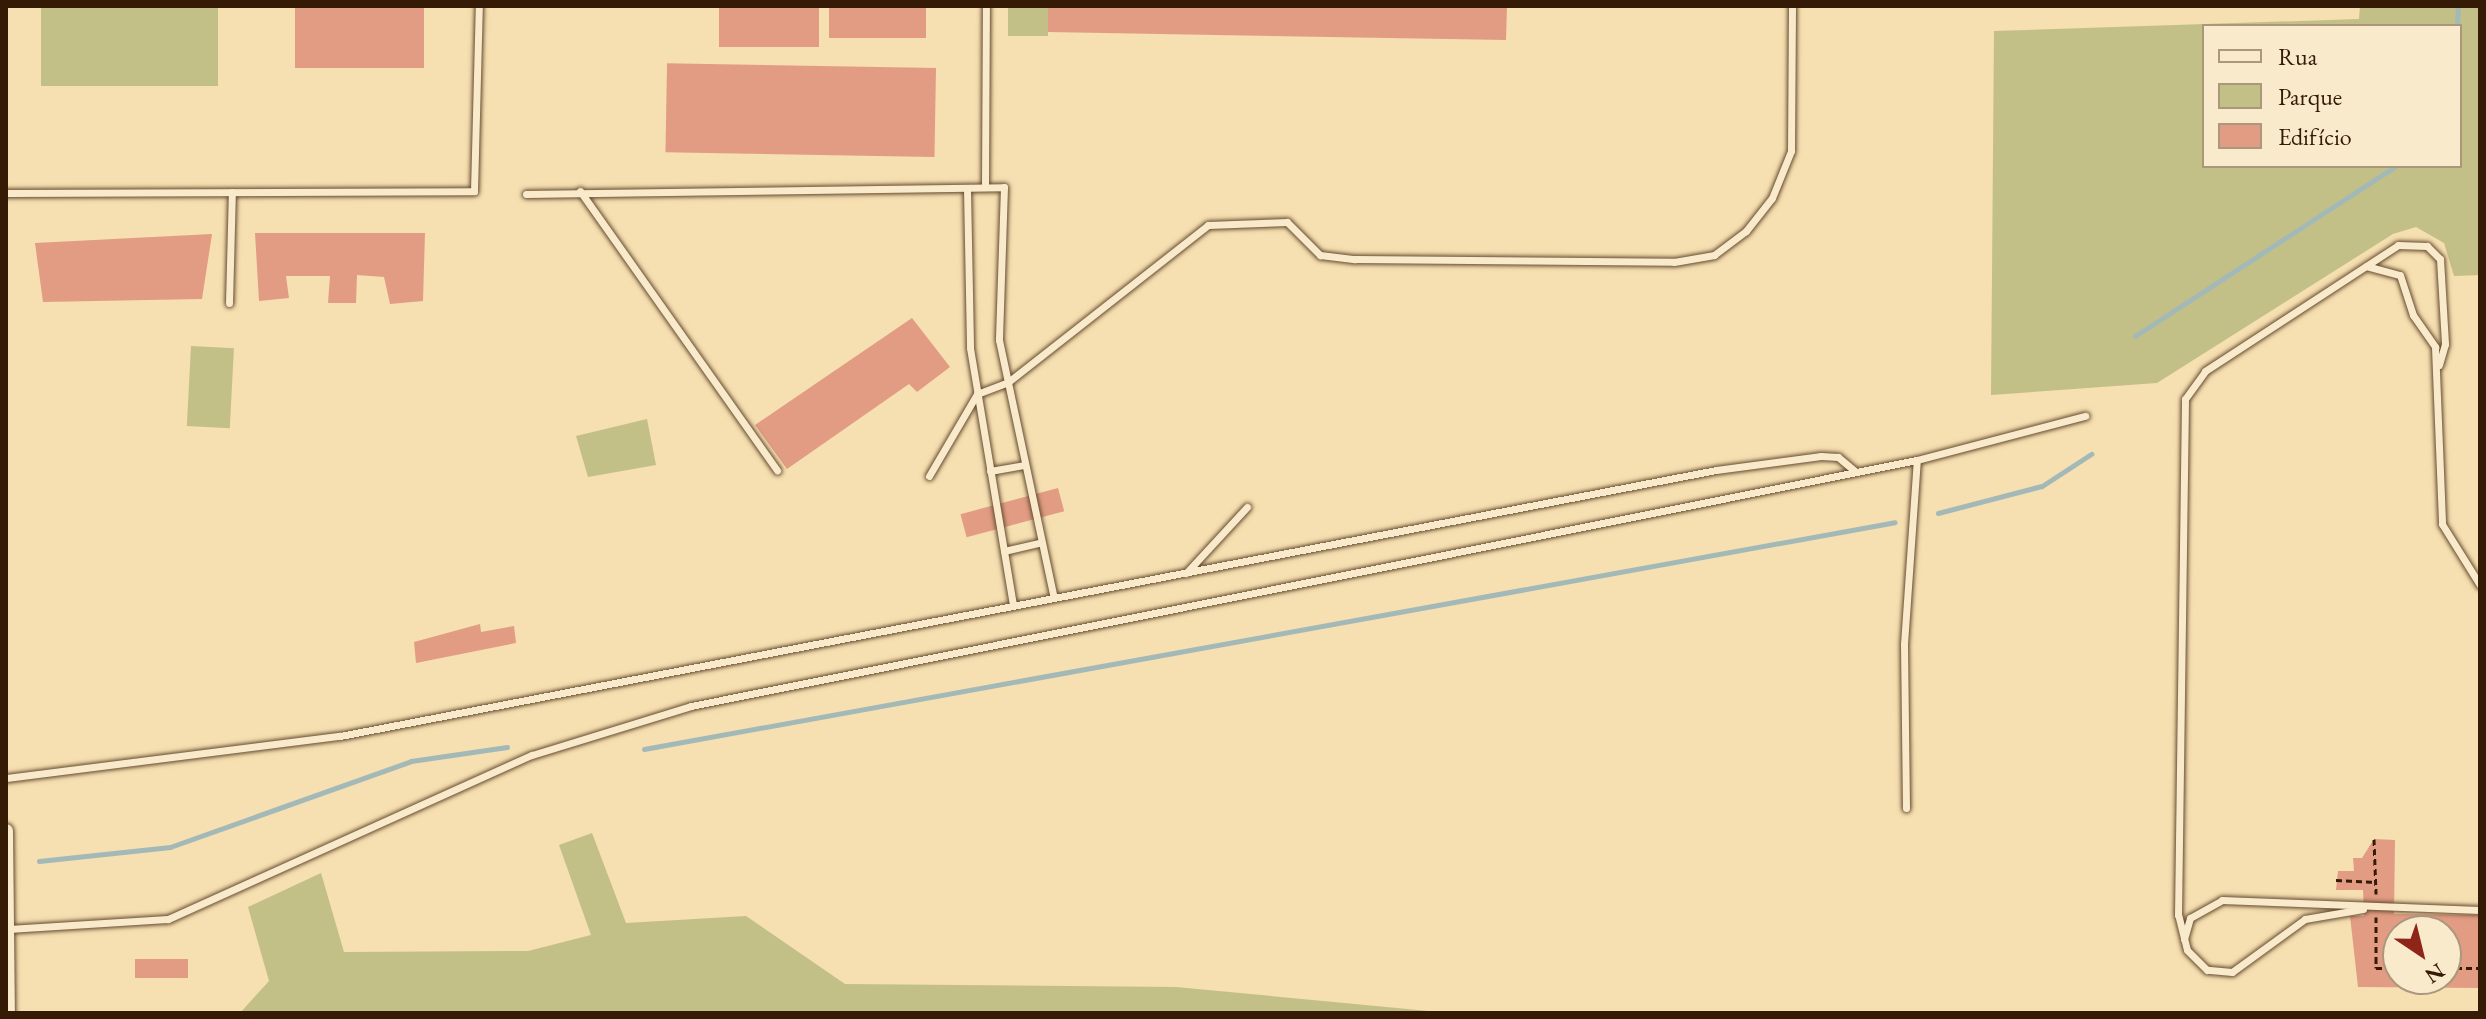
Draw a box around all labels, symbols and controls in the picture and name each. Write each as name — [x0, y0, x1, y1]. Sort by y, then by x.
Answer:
legend — [2202, 24, 2462, 168]
text: Rua — [2278, 41, 2317, 72]
text: Parque — [2278, 81, 2342, 112]
text: Edifício — [2278, 121, 2352, 152]
north arrow — [2382, 915, 2462, 995]
text: N — [2419, 956, 2451, 990]

